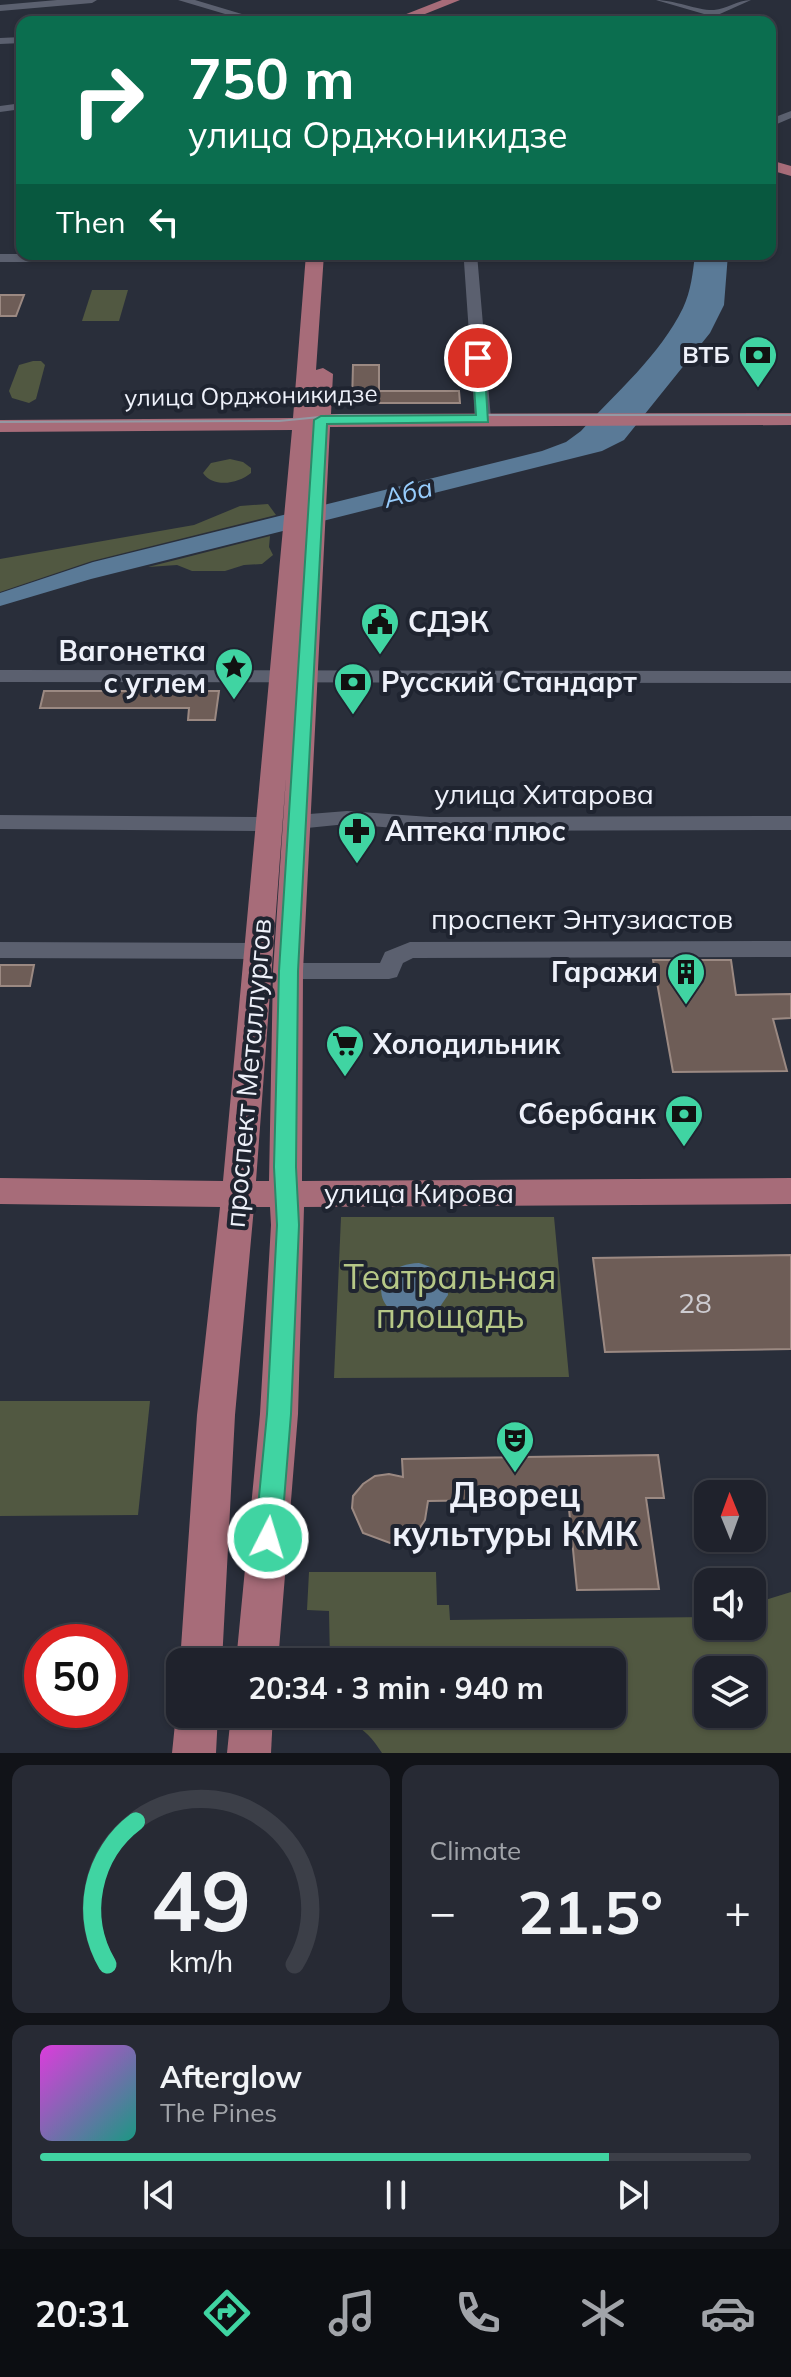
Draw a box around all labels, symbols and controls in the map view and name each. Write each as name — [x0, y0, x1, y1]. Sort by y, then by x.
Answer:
text: 750 m — [188, 43, 355, 113]
icon: right — [56, 48, 160, 152]
text: улица Орджоникидзе — [188, 112, 568, 157]
icon: left — [142, 200, 186, 244]
text: Then — [56, 203, 126, 241]
pin — [444, 324, 512, 392]
bank icon: ВТБ — [737, 334, 779, 389]
icon: arrive — [456, 336, 500, 380]
place label: ВТБ — [682, 339, 730, 369]
street label: улица Орджоникидзе — [124, 378, 378, 412]
water label: Аба — [379, 470, 436, 515]
public building icon: СДЭК — [359, 601, 401, 656]
place label: СДЭК — [408, 604, 490, 639]
place label: Вагонетка с углем — [59, 633, 206, 700]
place icon: Вагонетка с углем — [213, 646, 255, 701]
bank icon: Русский Стандарт — [332, 661, 374, 716]
place label: Русский Стандарт — [381, 664, 637, 699]
street label: улица Хитарова — [434, 776, 654, 811]
pharmacy icon: Аптека плюс — [336, 810, 378, 865]
place label: Аптека плюс — [385, 813, 566, 848]
street label: проспект Энтузиастов — [431, 901, 733, 936]
street label: проспект Металлургов — [217, 917, 278, 1229]
building icon: Гаражи — [665, 951, 707, 1006]
place label: Гаражи — [551, 954, 658, 989]
supermarket icon: Холодильник — [324, 1023, 366, 1078]
place label: Холодильник — [372, 1026, 562, 1061]
bank icon: Сбербанк — [663, 1093, 705, 1148]
place label: Сбербанк — [518, 1096, 657, 1131]
street label: улица Кирова — [324, 1175, 514, 1210]
park label: Театральная площадь — [344, 1255, 556, 1337]
house number: 28 — [678, 1285, 712, 1320]
theatre icon: Дворец культуры КМК — [494, 1419, 536, 1474]
place label: Дворец культуры КМК — [392, 1473, 639, 1555]
north arrow — [694, 1480, 766, 1552]
map controls — [694, 1480, 766, 1728]
position arrow — [226, 1496, 310, 1580]
button: sound — [694, 1568, 766, 1640]
speed limit sign: 50 — [24, 1624, 128, 1728]
button: layers — [694, 1656, 766, 1728]
text: 20:34 · 3 min · 940 m — [248, 1669, 544, 1707]
text: Climate — [430, 1834, 521, 1867]
text: 49 — [151, 1847, 251, 1952]
text: 21.5° — [517, 1874, 663, 1949]
text: − — [430, 1884, 456, 1939]
text: + — [725, 1884, 751, 1939]
text: km/h — [168, 1943, 233, 1979]
text: Afterglow — [160, 2058, 302, 2096]
text: The Pines — [160, 2096, 277, 2129]
icon: previous — [137, 2173, 181, 2217]
icon: pause — [374, 2173, 418, 2217]
icon: next — [611, 2173, 655, 2217]
icon: directions — [199, 2285, 255, 2341]
icon: music — [324, 2285, 380, 2341]
icon: phone — [450, 2285, 506, 2341]
icon: climate — [575, 2285, 631, 2341]
icon: car — [700, 2285, 756, 2341]
text: 20:31 — [35, 2291, 130, 2336]

